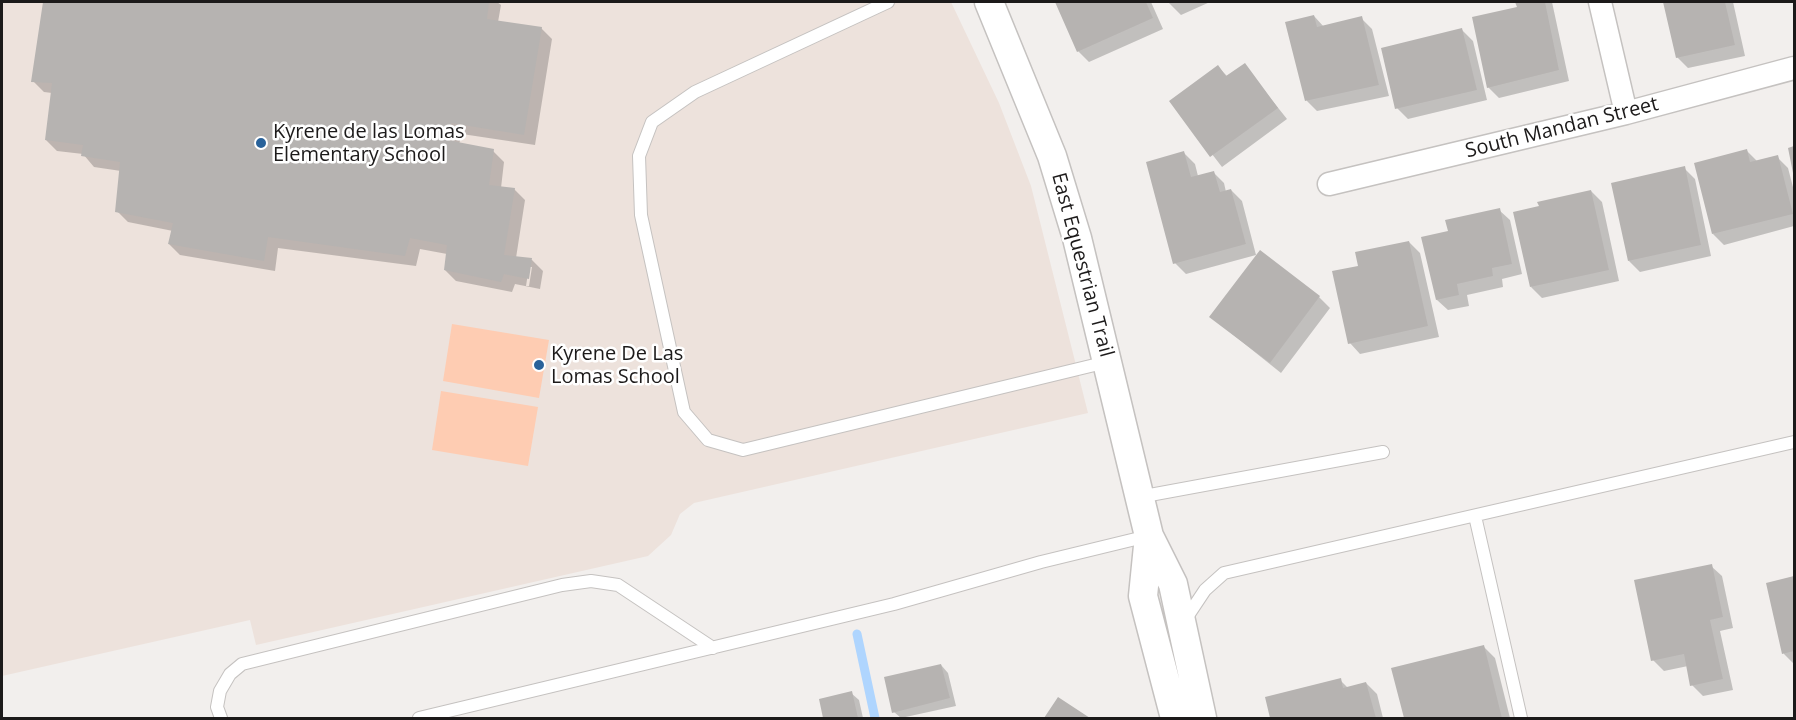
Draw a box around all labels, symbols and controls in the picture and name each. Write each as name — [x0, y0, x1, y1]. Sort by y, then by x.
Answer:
street label: South Mandan Street — [1463, 92, 1661, 164]
place label: Kyrene de las Lomas Elementary School — [273, 120, 465, 167]
marker: Kyrene de las Lomas Elementary School — [254, 136, 268, 150]
street label: East Equestrian Trail — [1046, 170, 1118, 360]
place label: Kyrene De Las Lomas School — [551, 342, 683, 389]
marker: Kyrene De Las Lomas School — [532, 358, 546, 372]

